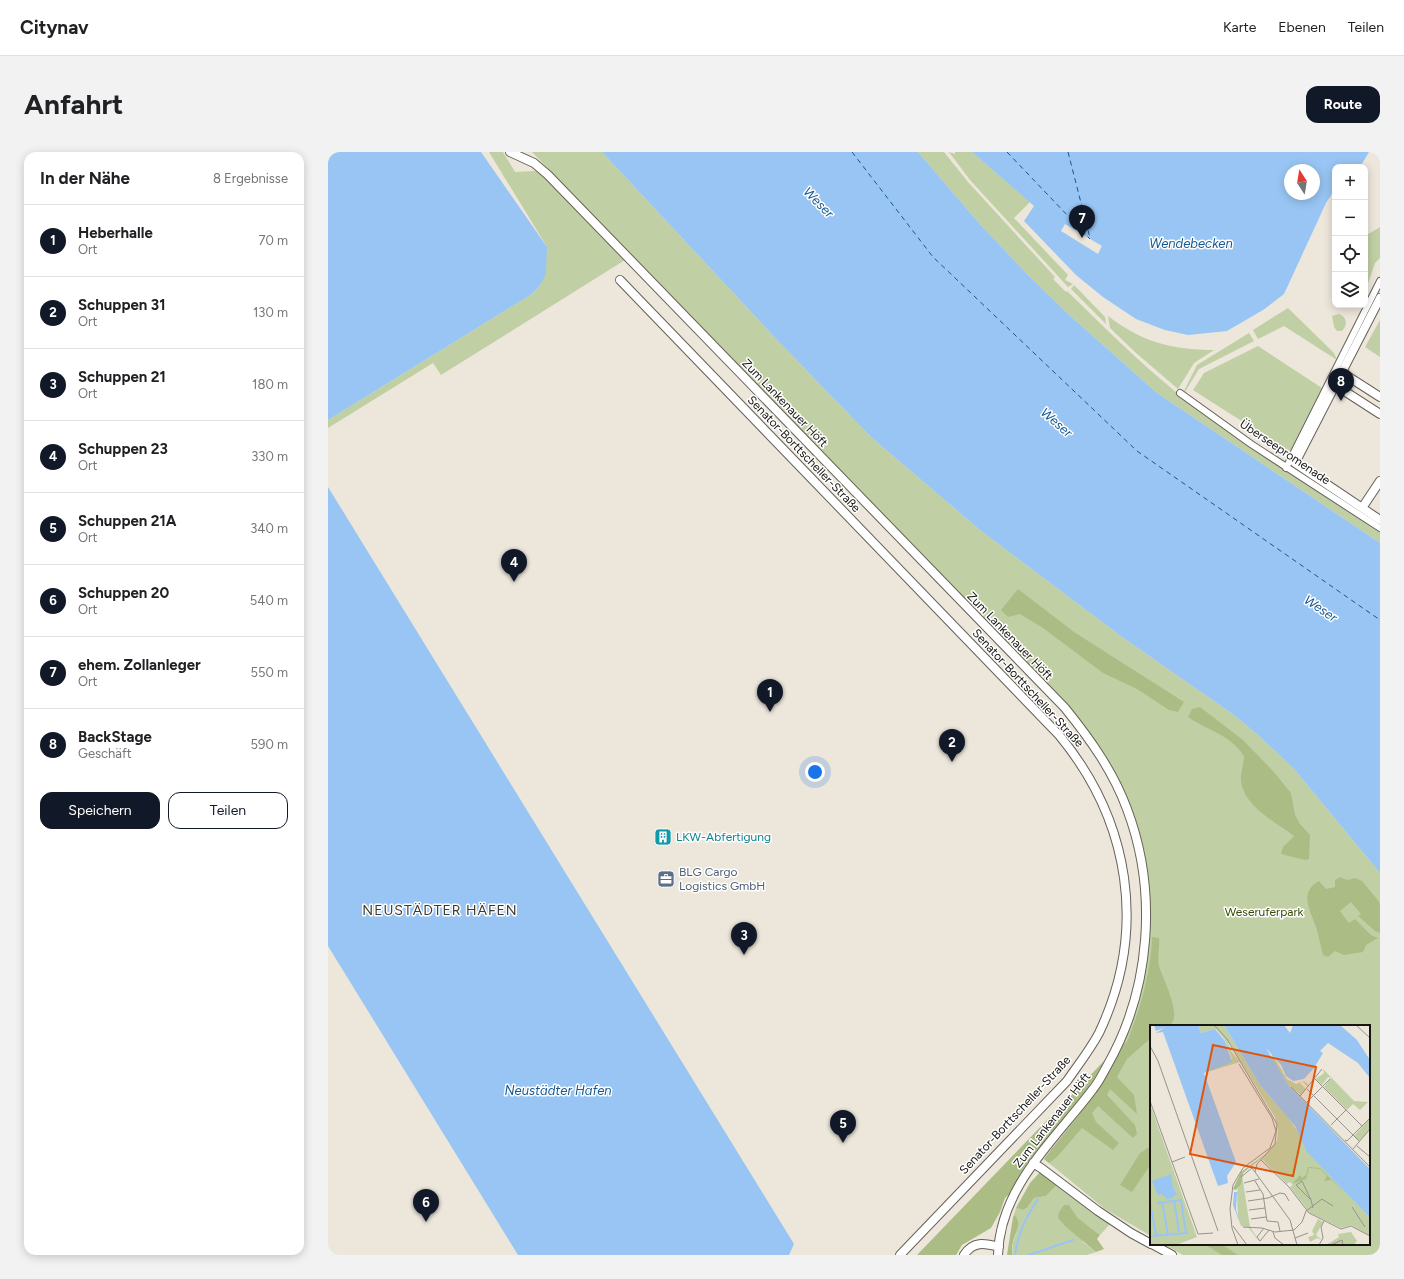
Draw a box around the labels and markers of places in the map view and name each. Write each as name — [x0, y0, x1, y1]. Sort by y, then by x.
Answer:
pin: 7 — [1069, 205, 1095, 238]
pin: 8 — [1328, 368, 1354, 401]
pin: 4 — [501, 549, 527, 582]
pin: 1 — [757, 679, 783, 712]
pin: 2 — [939, 729, 965, 762]
building icon: LKW-Abfertigung — [653, 827, 673, 847]
place label: LKW-Abfertigung — [676, 830, 771, 844]
place label: BLG Cargo Logistics GmbH — [679, 865, 765, 893]
office icon: BLG Cargo Logistics GmbH — [656, 869, 676, 889]
pin: 3 — [731, 922, 757, 955]
pin: 5 — [830, 1110, 856, 1143]
pin: 6 — [413, 1189, 439, 1222]

